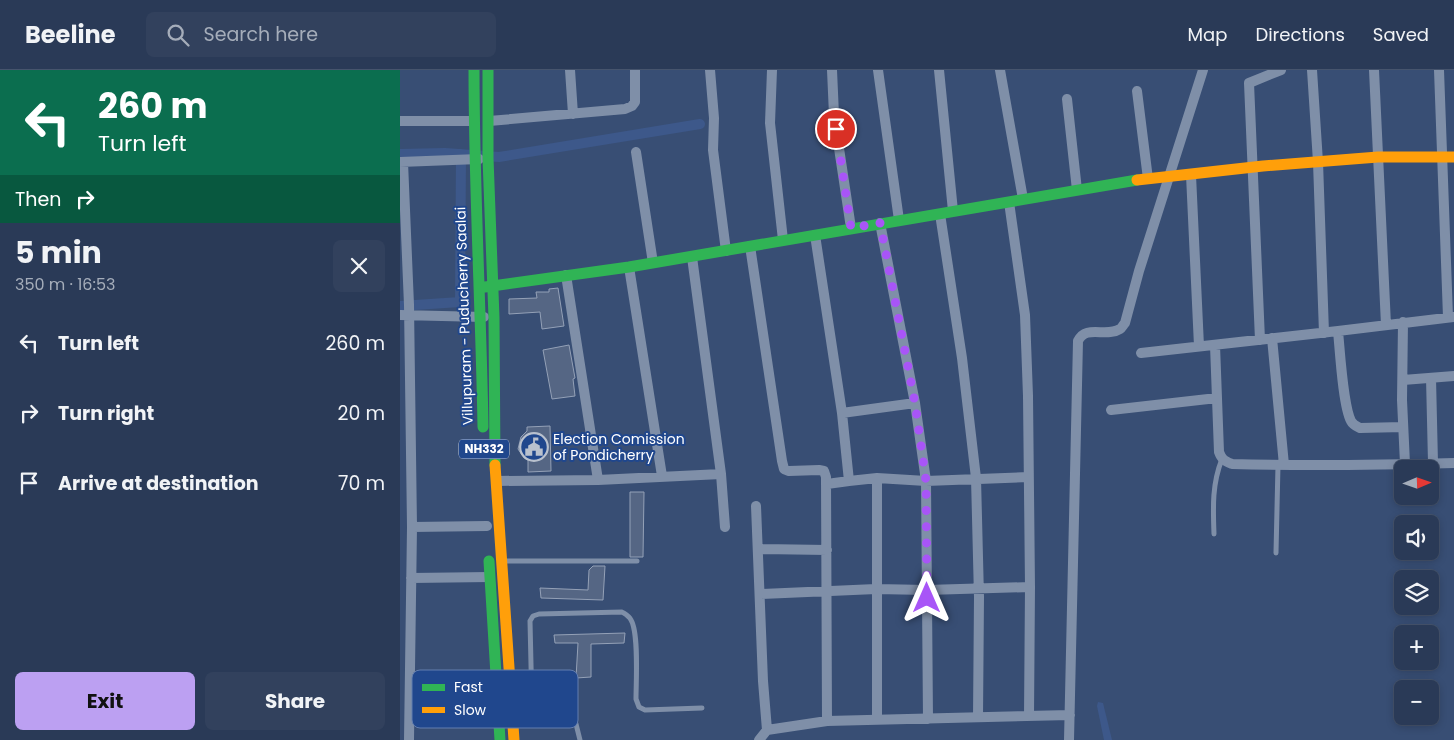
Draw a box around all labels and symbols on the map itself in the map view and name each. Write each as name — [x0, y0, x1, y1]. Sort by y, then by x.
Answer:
pin — [815, 108, 857, 150]
street label: Villupuram - Puducherry Saalai — [450, 206, 478, 426]
place label: Election Comission of Pondicherry — [553, 429, 685, 465]
public building icon: Election Comission of Pondicherry — [519, 432, 549, 462]
road number: NH332 — [459, 439, 509, 458]
north arrow — [1394, 460, 1439, 505]
position arrow — [900, 571, 952, 623]
legend — [412, 670, 578, 728]
text: Fast — [454, 677, 483, 697]
text: Slow — [454, 700, 487, 720]

